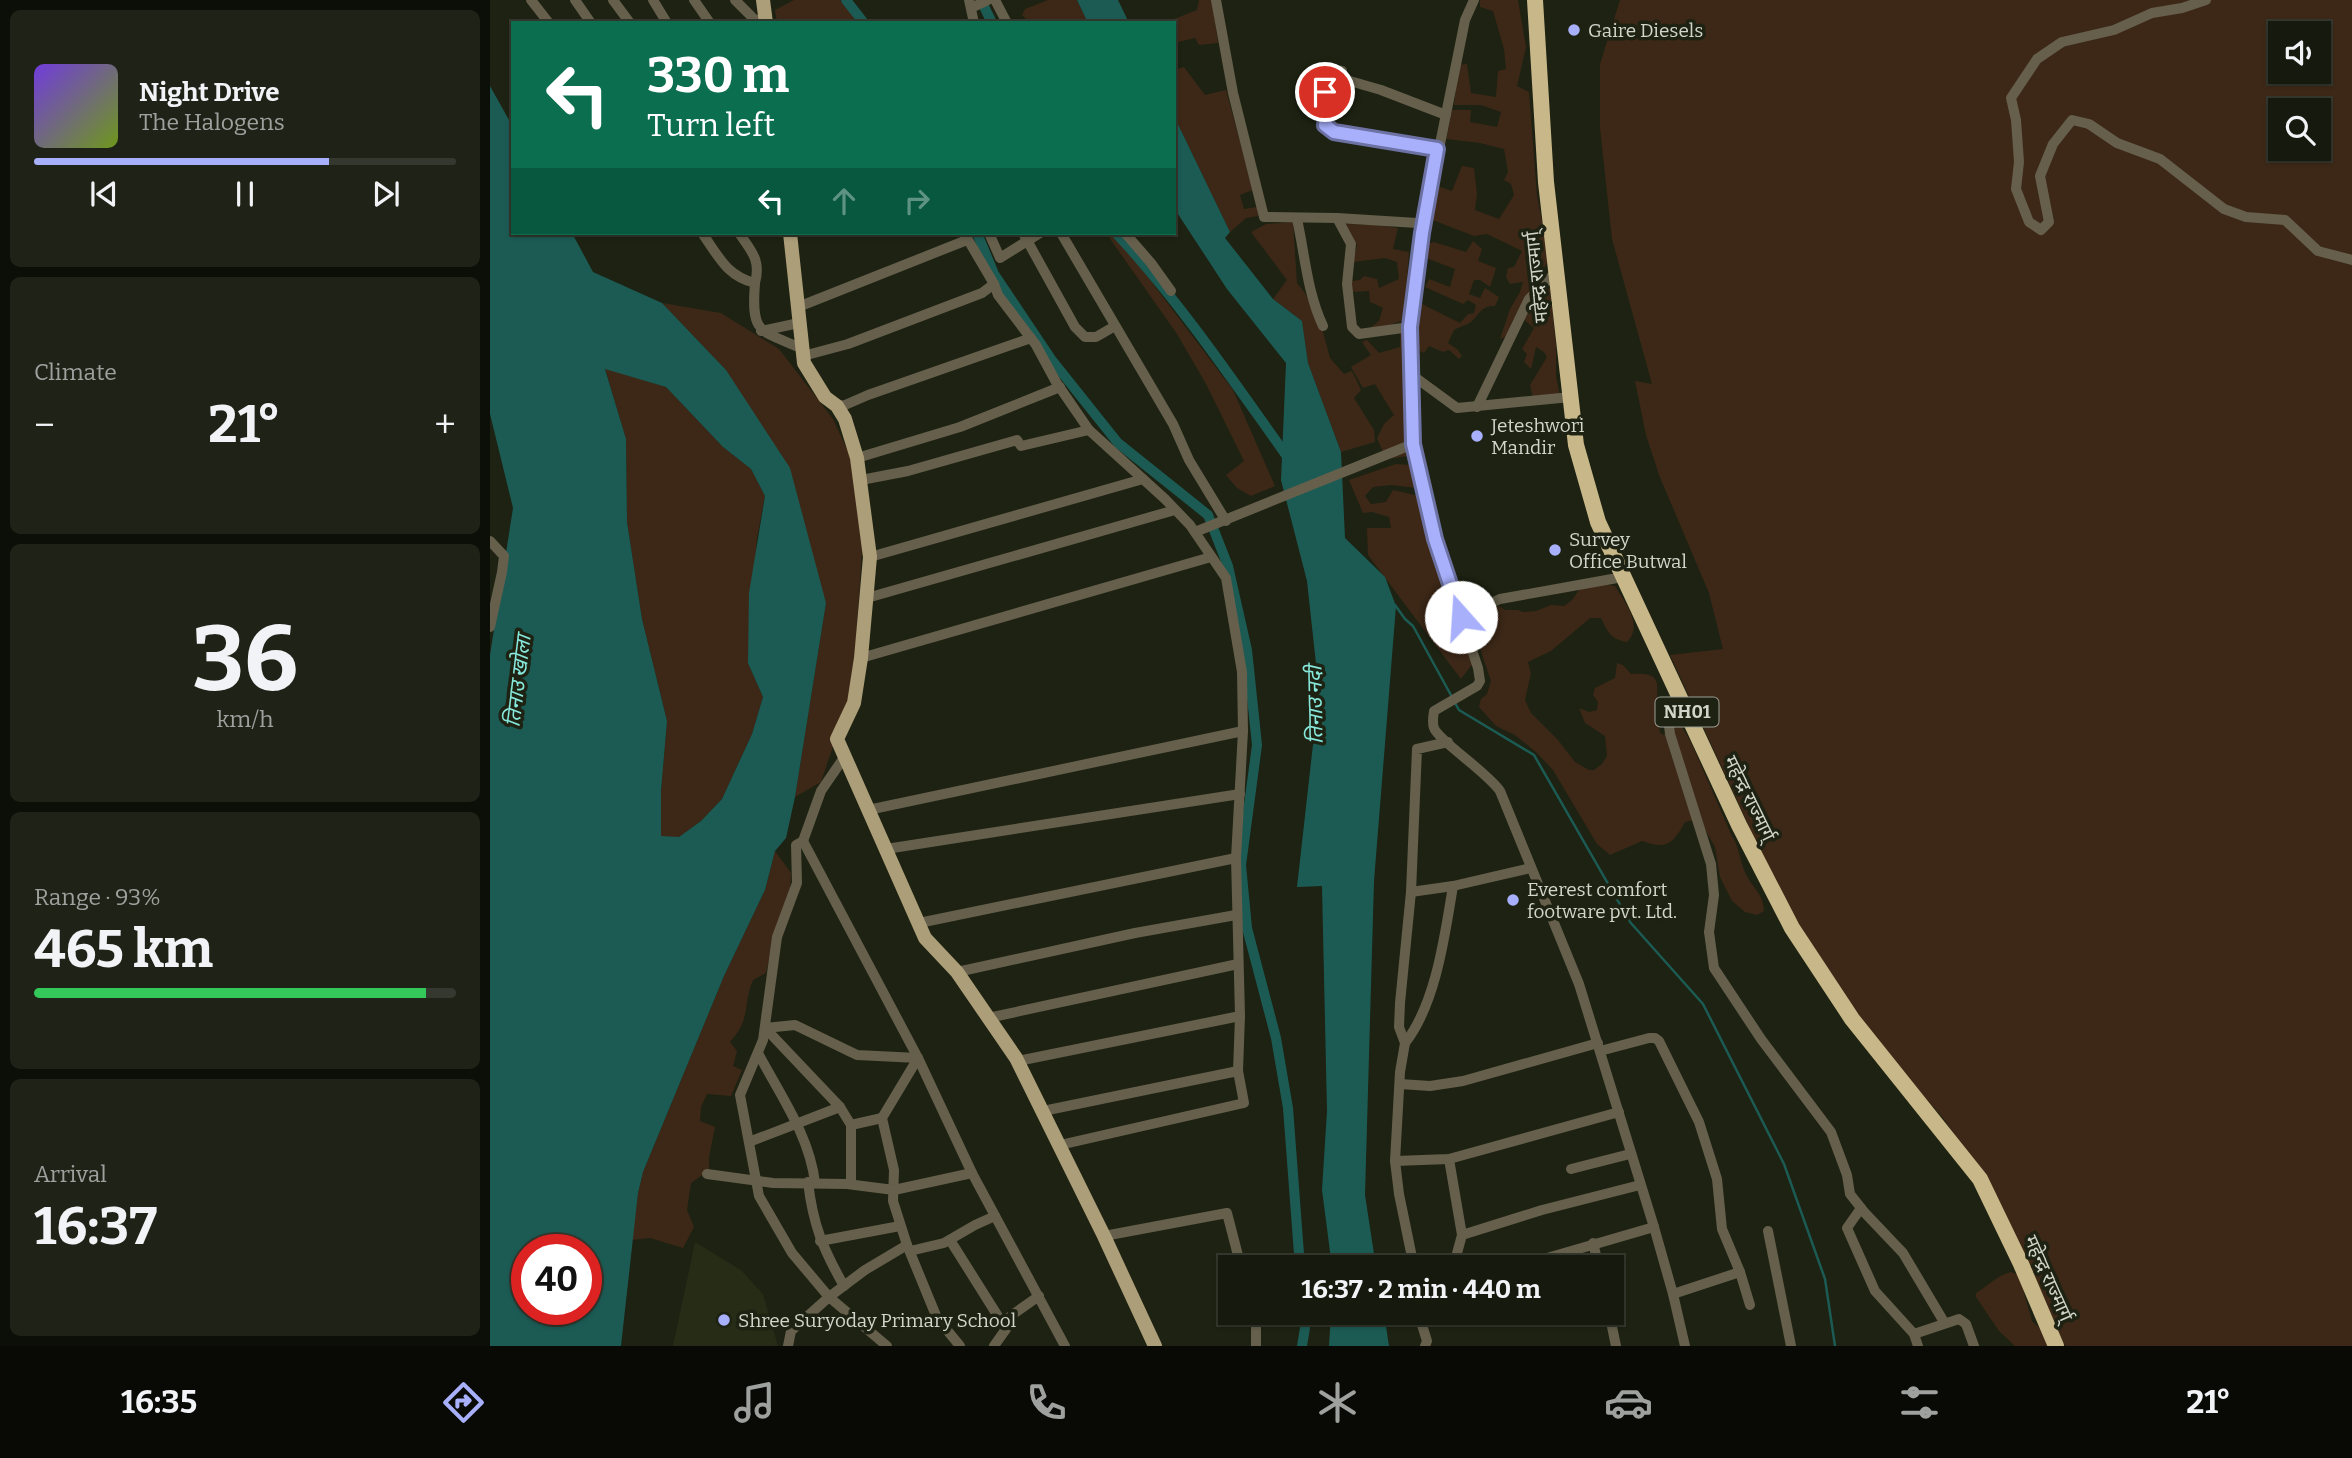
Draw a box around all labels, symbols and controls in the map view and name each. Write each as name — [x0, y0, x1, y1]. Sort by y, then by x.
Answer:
place label: Gaire Diesels — [1588, 19, 1703, 42]
map controls — [2268, 21, 2331, 161]
button: sound — [2268, 21, 2331, 84]
marker: Gaire Diesels — [1566, 22, 1582, 38]
text: 330 m — [647, 46, 789, 105]
icon: left — [532, 49, 623, 140]
pin — [1295, 62, 1355, 122]
icon: arrive — [1306, 73, 1344, 111]
text: Night Drive — [139, 77, 280, 108]
button: search — [2268, 98, 2331, 161]
text: Turn left — [647, 106, 775, 144]
text: The Halogens — [139, 108, 285, 136]
icon: previous — [85, 175, 123, 213]
icon: pause — [226, 175, 264, 213]
icon: next — [367, 175, 405, 213]
icon: left — [752, 182, 790, 220]
icon: ahead — [825, 182, 863, 220]
icon: right — [898, 182, 936, 220]
street label: महेन्द्र राज्मार्ग् — [1520, 227, 1553, 324]
text: Climate — [34, 358, 117, 386]
text: 21° — [208, 393, 281, 456]
text: − — [34, 402, 55, 448]
text: + — [434, 402, 456, 448]
place label: Jeteshwori Mandir — [1490, 414, 1585, 459]
marker: Jeteshwori Mandir — [1469, 428, 1485, 444]
place label: Survey Office Butwal — [1569, 528, 1687, 573]
marker: Survey Office Butwal — [1547, 542, 1563, 558]
position arrow — [1424, 580, 1498, 654]
text: 36 — [192, 605, 298, 714]
water label: तिनाउ खोला — [499, 630, 537, 728]
water label: तिनाउ नदी — [1301, 662, 1329, 744]
road number: NH01 — [1656, 698, 1718, 726]
text: km/h — [217, 705, 273, 733]
street label: महेन्द्र राज्मार्ग् — [1719, 752, 1781, 847]
place label: Everest comfort footware pvt. Ltd. — [1527, 878, 1677, 923]
text: Range · 93% — [34, 883, 161, 911]
marker: Everest comfort footware pvt. Ltd. — [1505, 892, 1521, 908]
text: 465 km — [34, 918, 213, 981]
text: Arrival — [34, 1160, 107, 1188]
text: 16:37 — [34, 1195, 157, 1258]
street label: महेन्द्र राज्मार्ग् — [2019, 1232, 2079, 1328]
speed limit sign: 40 — [511, 1234, 602, 1325]
text: 16:37 · 2 min · 440 m — [1301, 1274, 1541, 1305]
place label: Shree Suryoday Primary School — [738, 1309, 1016, 1332]
marker: Shree Suryoday Primary School — [716, 1312, 732, 1328]
icon: directions — [439, 1378, 488, 1427]
icon: music — [730, 1378, 779, 1427]
icon: phone — [1022, 1378, 1071, 1427]
icon: climate — [1313, 1378, 1362, 1427]
icon: car — [1604, 1378, 1653, 1427]
icon: filters — [1895, 1378, 1944, 1427]
text: 16:35 — [121, 1383, 197, 1421]
text: 21° — [2186, 1383, 2231, 1421]

